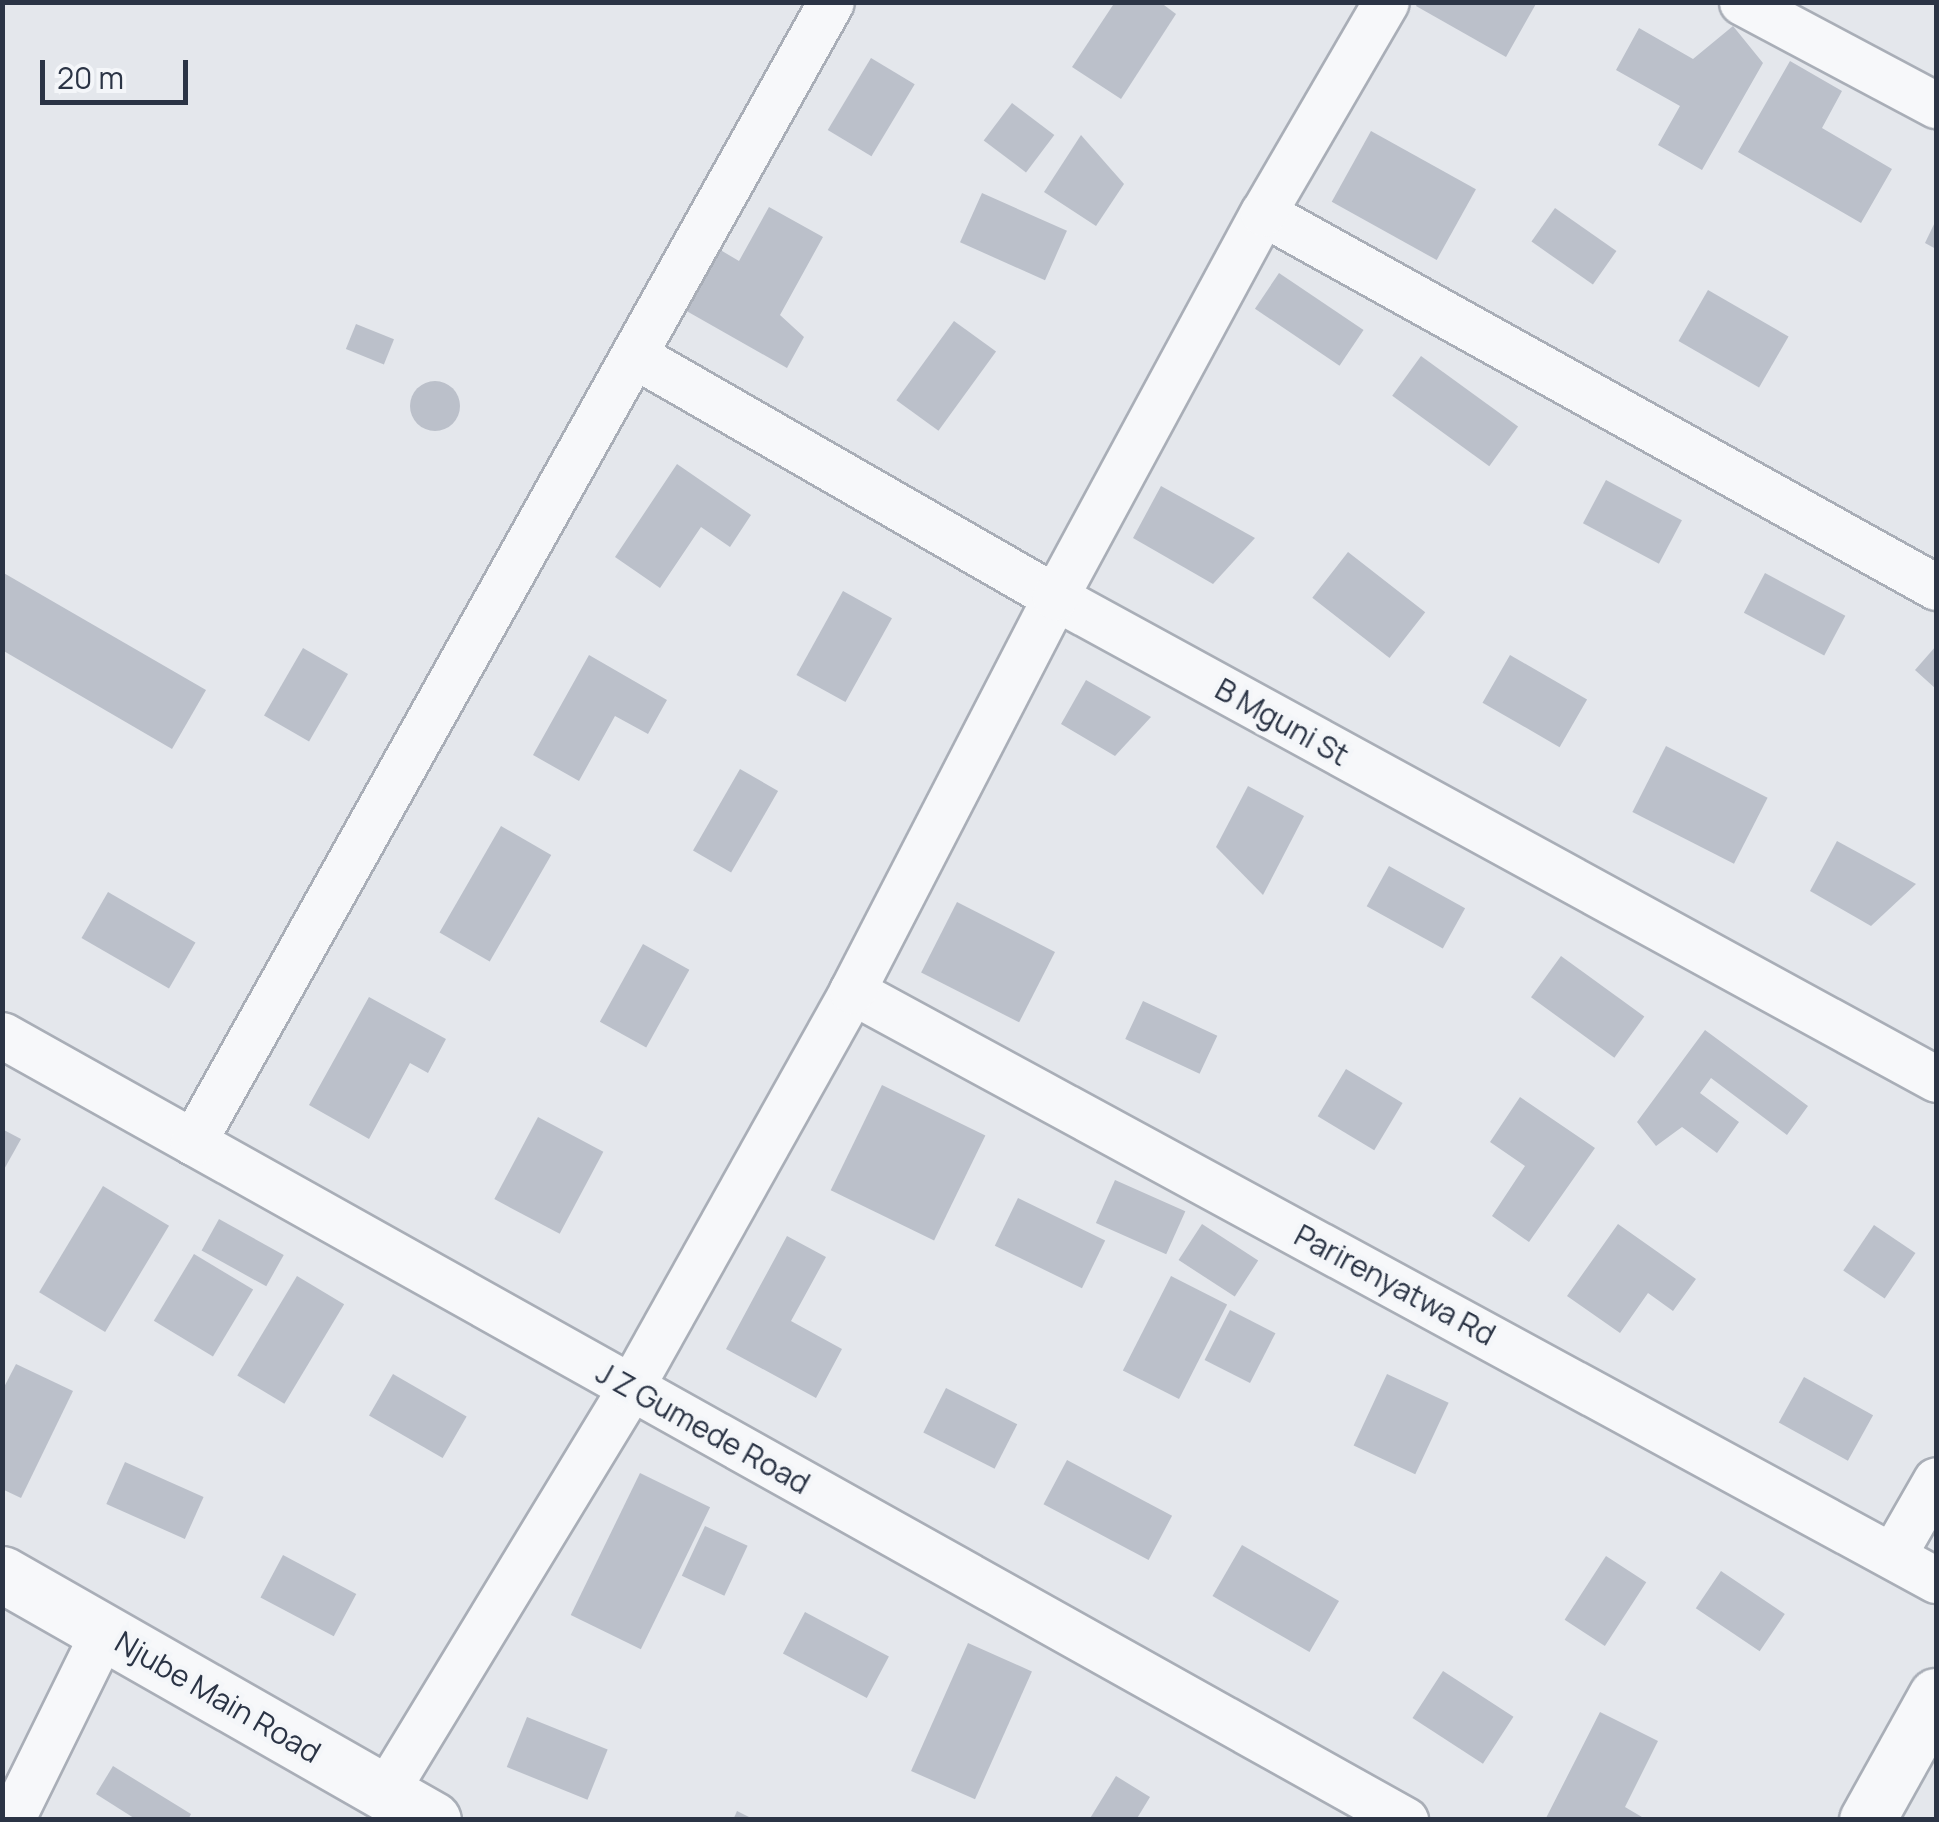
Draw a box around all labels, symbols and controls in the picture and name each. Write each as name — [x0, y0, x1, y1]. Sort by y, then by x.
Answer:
scale bar — [45, 40, 192, 102]
text: 20 m — [57, 57, 124, 98]
street label: B Mguni St — [1209, 671, 1355, 773]
street label: Parirenyatwa Rd — [1288, 1217, 1502, 1353]
street label: J Z Gumede Road — [590, 1354, 816, 1502]
street label: Njube Main Road — [109, 1624, 327, 1770]

